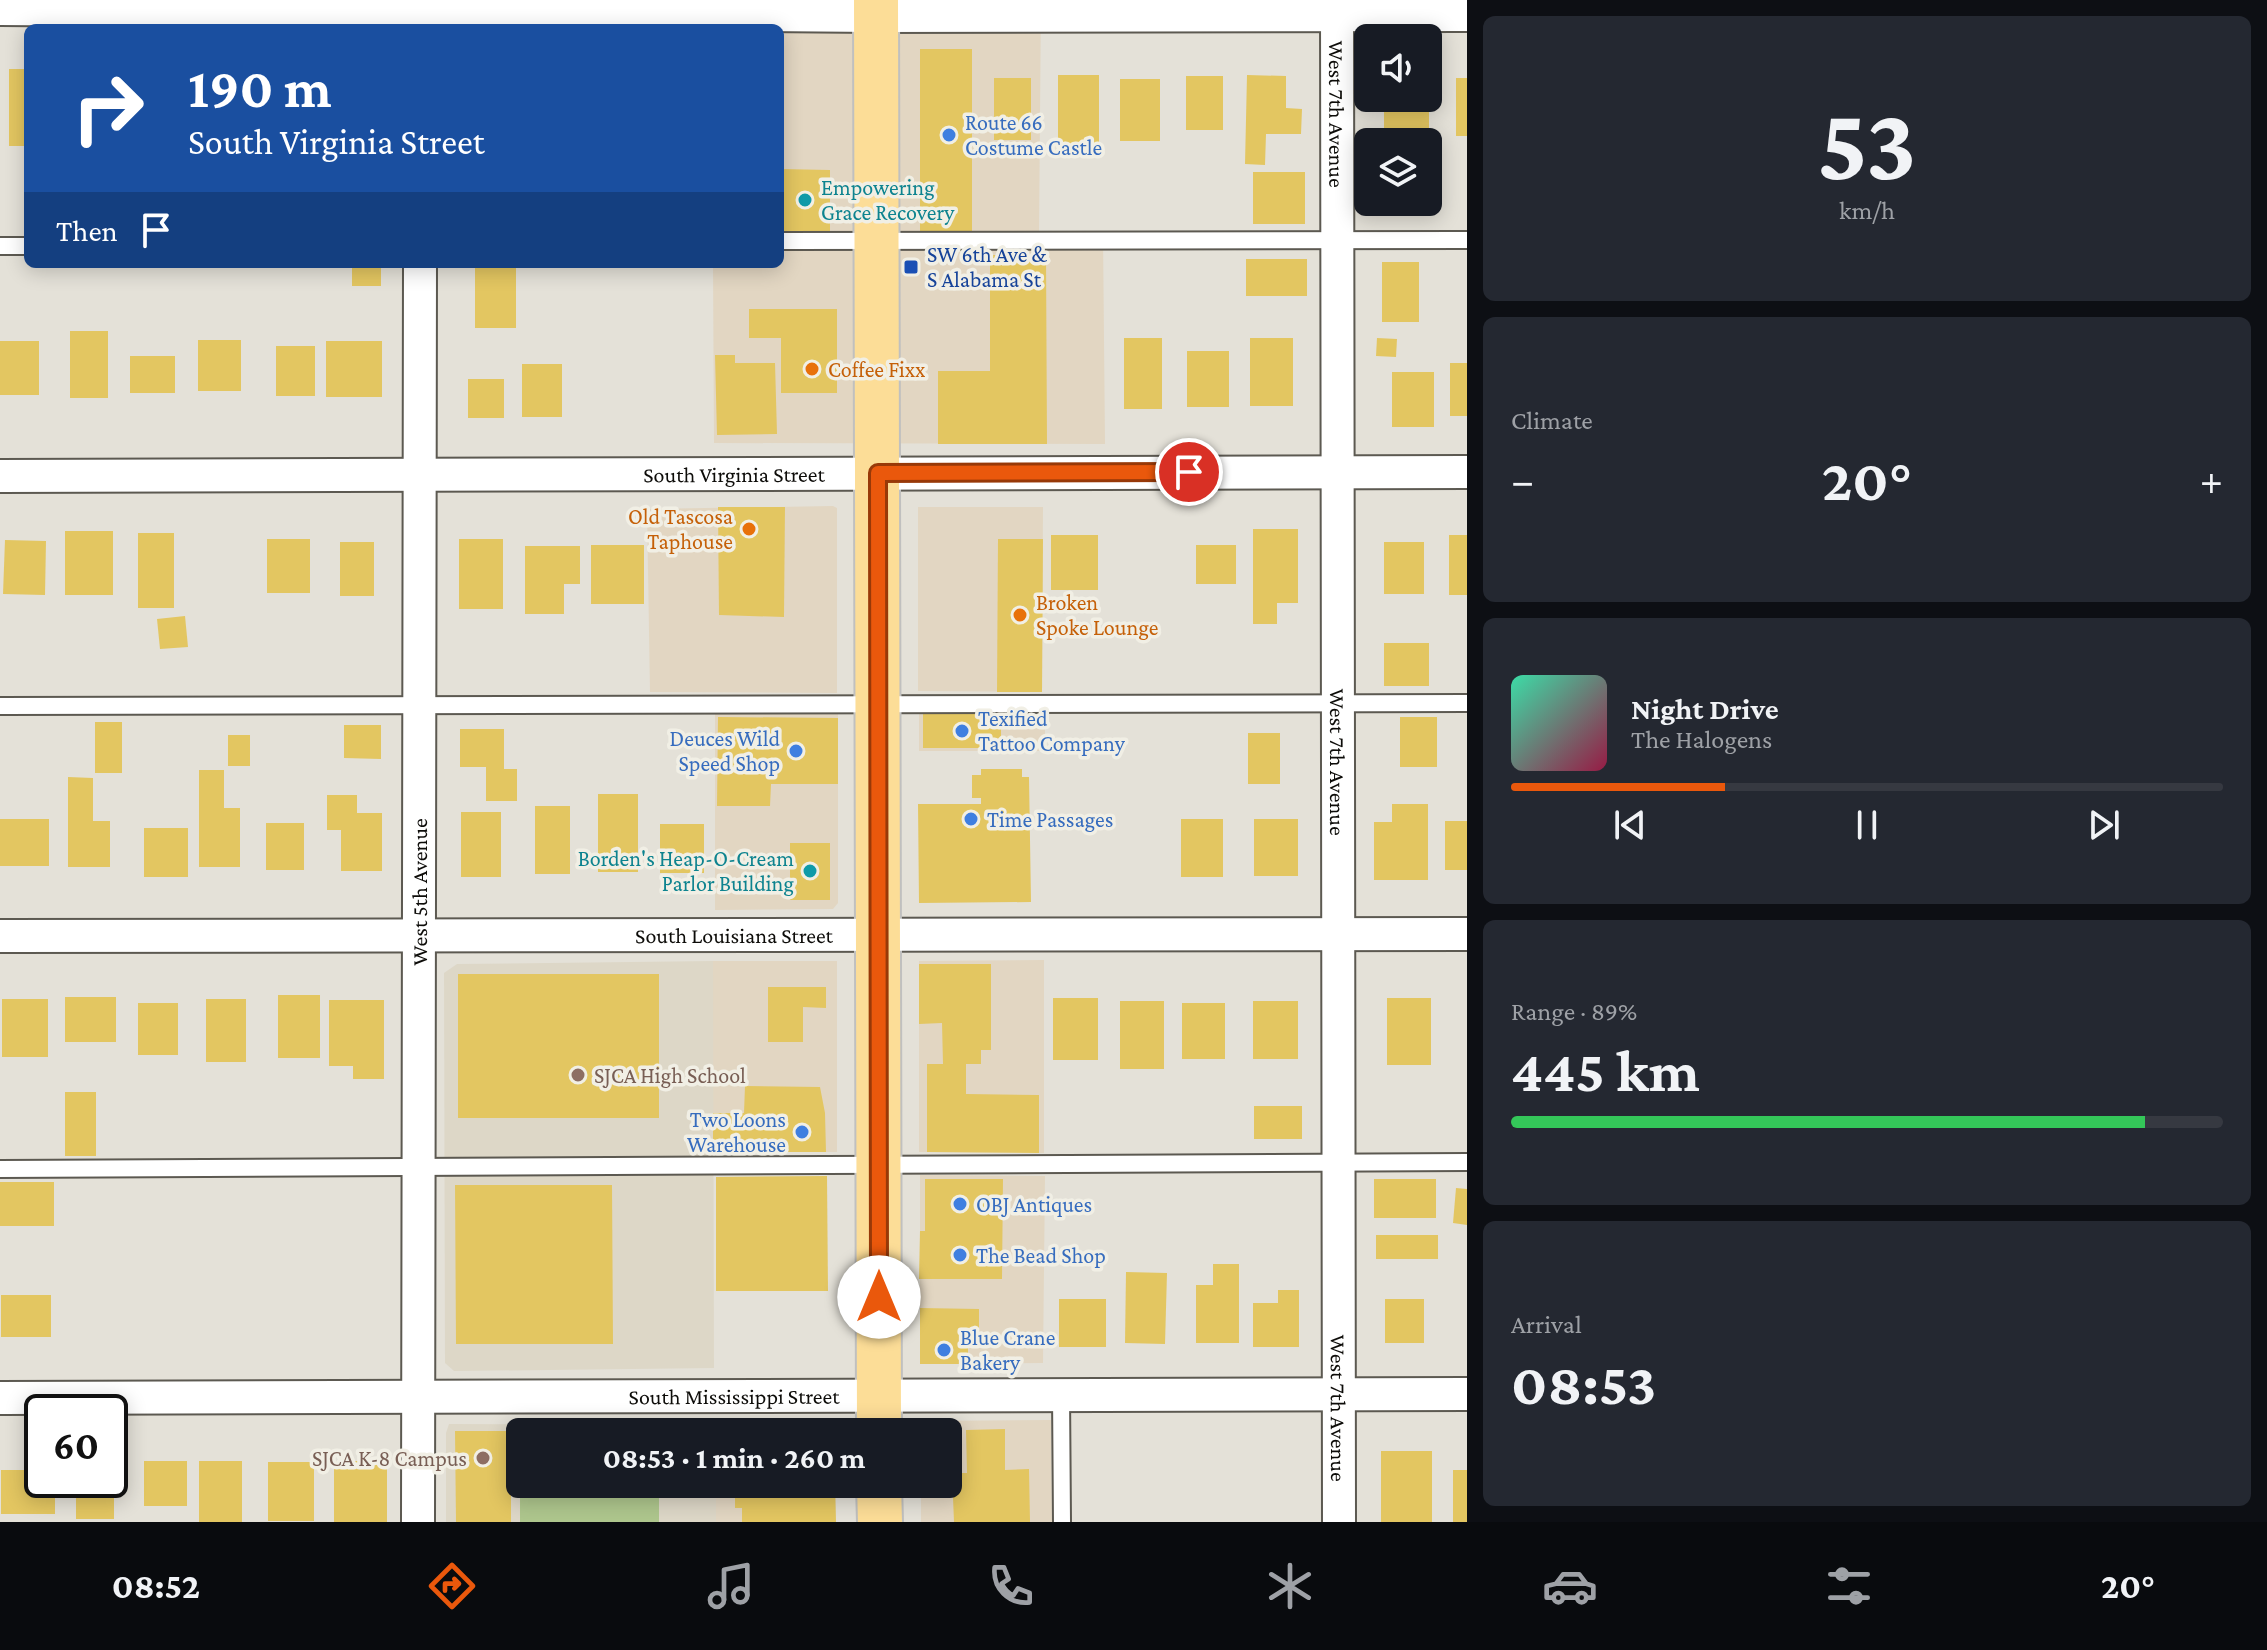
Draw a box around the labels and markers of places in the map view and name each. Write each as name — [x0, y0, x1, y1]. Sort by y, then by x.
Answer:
place label: Route 66 Costume Castle — [965, 110, 1102, 160]
marker: Route 66 Costume Castle — [940, 126, 958, 144]
place label: Empowering Grace Recovery — [821, 175, 955, 225]
marker: Empowering Grace Recovery — [796, 191, 814, 209]
place label: SW 6th Ave & S Alabama St — [927, 242, 1047, 292]
marker: SW 6th Ave & S Alabama St — [902, 258, 920, 276]
place label: Coffee Fixx — [828, 357, 925, 382]
marker: Coffee Fixx — [803, 360, 821, 378]
pin — [1155, 438, 1223, 506]
place label: Old Tascosa Taphouse — [628, 504, 733, 554]
marker: Old Tascosa Taphouse — [740, 520, 758, 538]
place label: Broken Spoke Lounge — [1036, 590, 1158, 640]
marker: Broken Spoke Lounge — [1011, 606, 1029, 624]
place label: Texified Tattoo Company — [978, 706, 1126, 756]
marker: Texified Tattoo Company — [953, 722, 971, 740]
place label: Deuces Wild Speed Shop — [670, 726, 780, 776]
marker: Deuces Wild Speed Shop — [787, 742, 805, 760]
place label: Time Passages — [987, 807, 1113, 832]
marker: Time Passages — [962, 810, 980, 828]
place label: Borden's Heap-O-Cream Parlor Building — [578, 846, 794, 896]
marker: Borden's Heap-O-Cream Parlor Building — [801, 862, 819, 880]
place label: SJCA High School — [594, 1063, 746, 1088]
marker: SJCA High School — [569, 1066, 587, 1084]
place label: Two Loons Warehouse — [687, 1107, 786, 1157]
marker: Two Loons Warehouse — [793, 1123, 811, 1141]
place label: OBJ Antiques — [976, 1192, 1092, 1217]
marker: OBJ Antiques — [951, 1195, 969, 1213]
place label: The Bead Shop — [976, 1243, 1106, 1268]
marker: The Bead Shop — [951, 1246, 969, 1264]
place label: Blue Crane Bakery — [960, 1325, 1055, 1375]
marker: Blue Crane Bakery — [935, 1341, 953, 1359]
place label: SJCA K-8 Campus — [312, 1446, 467, 1471]
marker: SJCA K-8 Campus — [474, 1449, 492, 1467]

